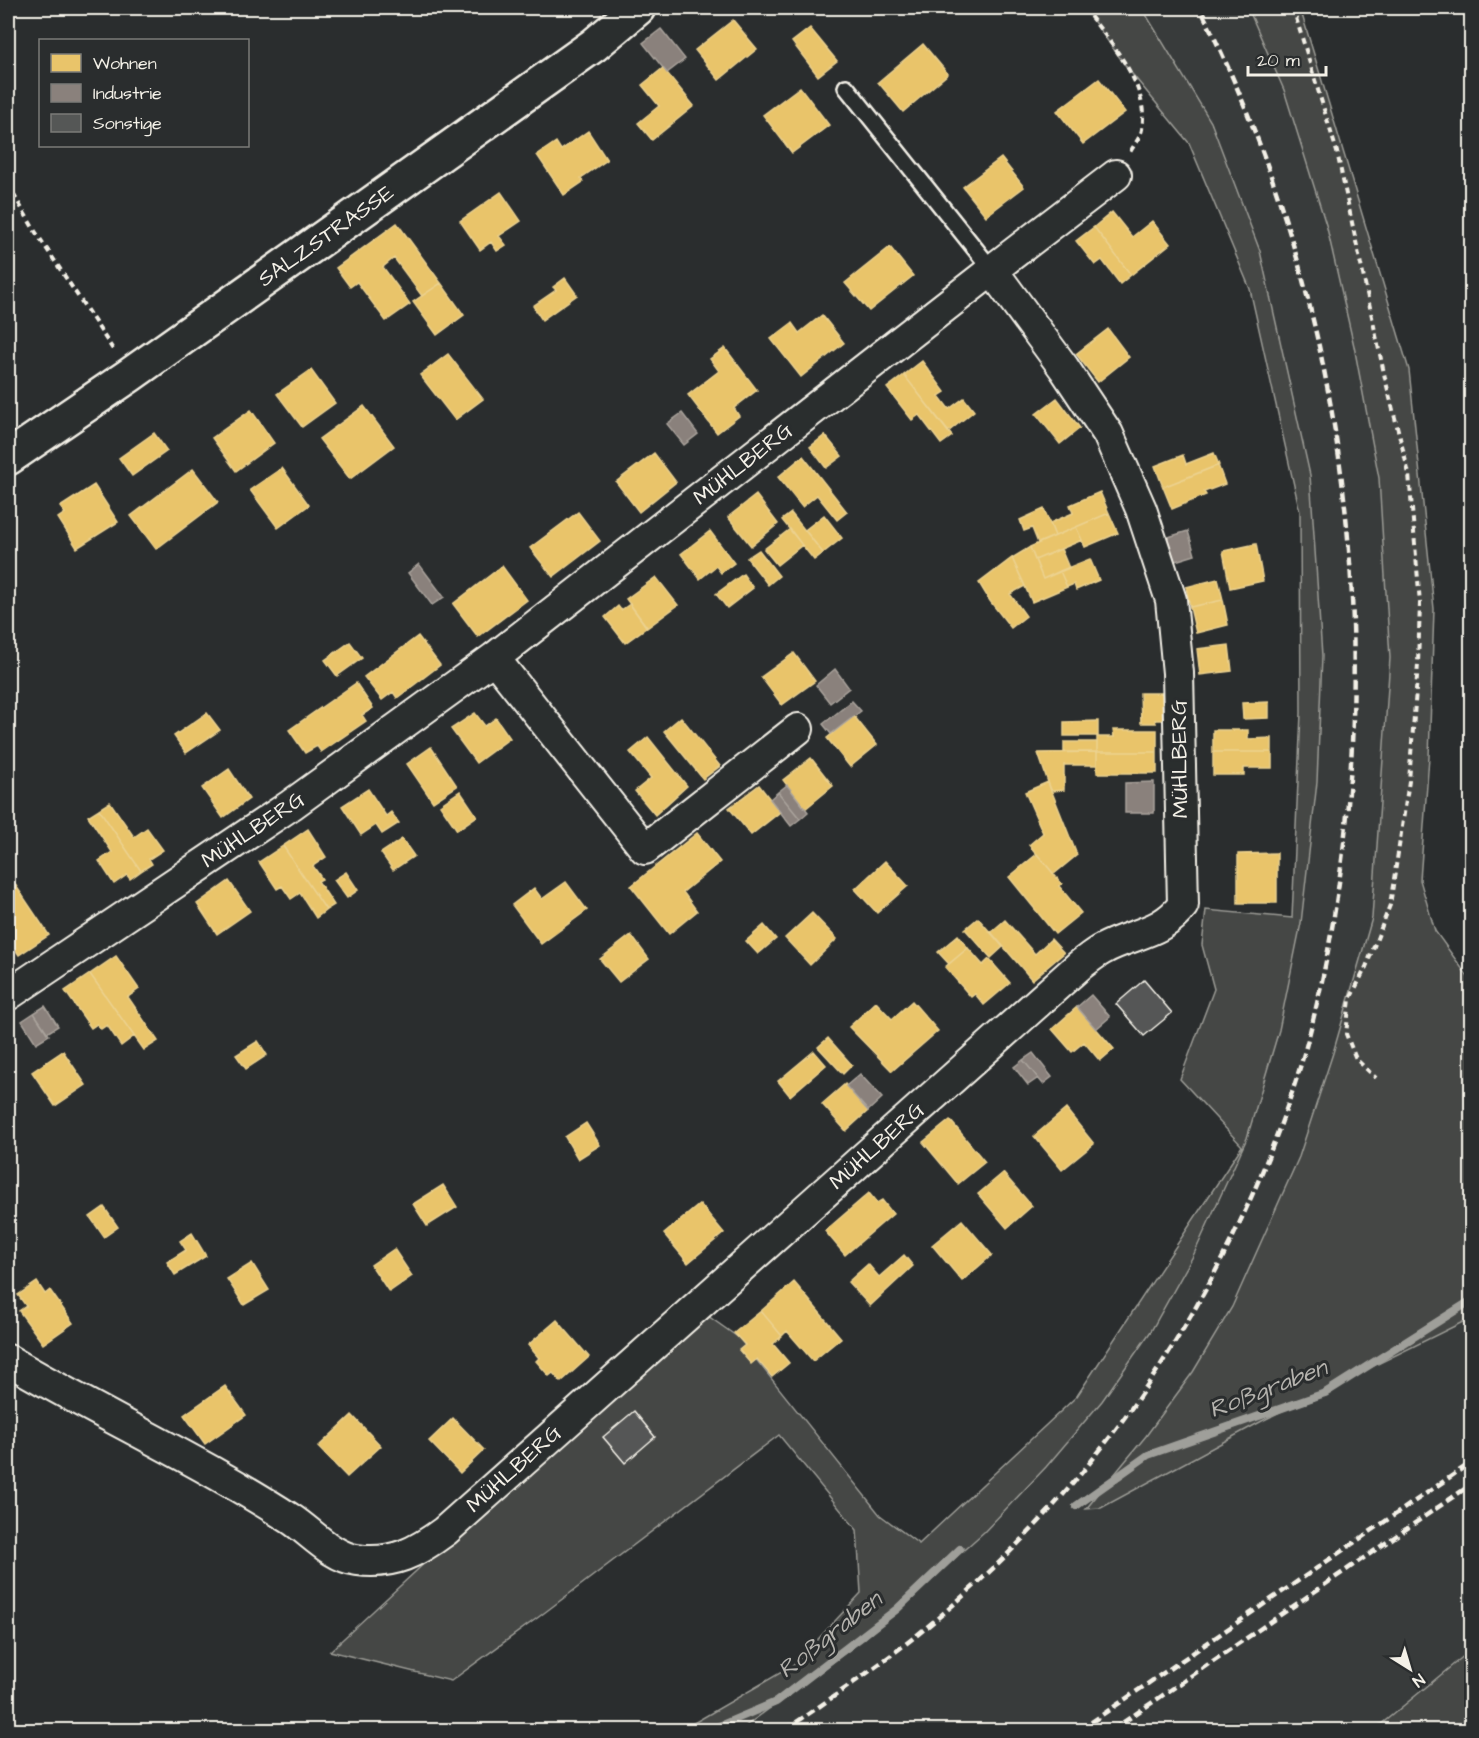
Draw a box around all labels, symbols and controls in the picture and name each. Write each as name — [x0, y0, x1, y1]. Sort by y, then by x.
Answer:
legend — [39, 39, 249, 147]
scale bar — [1248, 39, 1326, 77]
text: 20 m — [1257, 48, 1300, 73]
text: Wohnen — [93, 51, 157, 76]
text: Industrie — [93, 81, 162, 106]
text: Sonstige — [93, 111, 162, 137]
street label: SALZSTRASSE — [252, 178, 400, 294]
street label: MÜHLBERG — [687, 415, 799, 513]
street label: MÜHLBERG — [1163, 699, 1197, 819]
street label: MÜHLBERG — [195, 784, 311, 876]
street label: MÜHLBERG — [823, 1095, 931, 1197]
water label: Roßgraben — [1204, 1350, 1334, 1428]
street label: MÜHLBERG — [460, 1418, 568, 1520]
water label: Roßgraben — [771, 1582, 891, 1687]
north arrow — [1380, 1639, 1440, 1699]
text: N — [1408, 1668, 1429, 1692]

